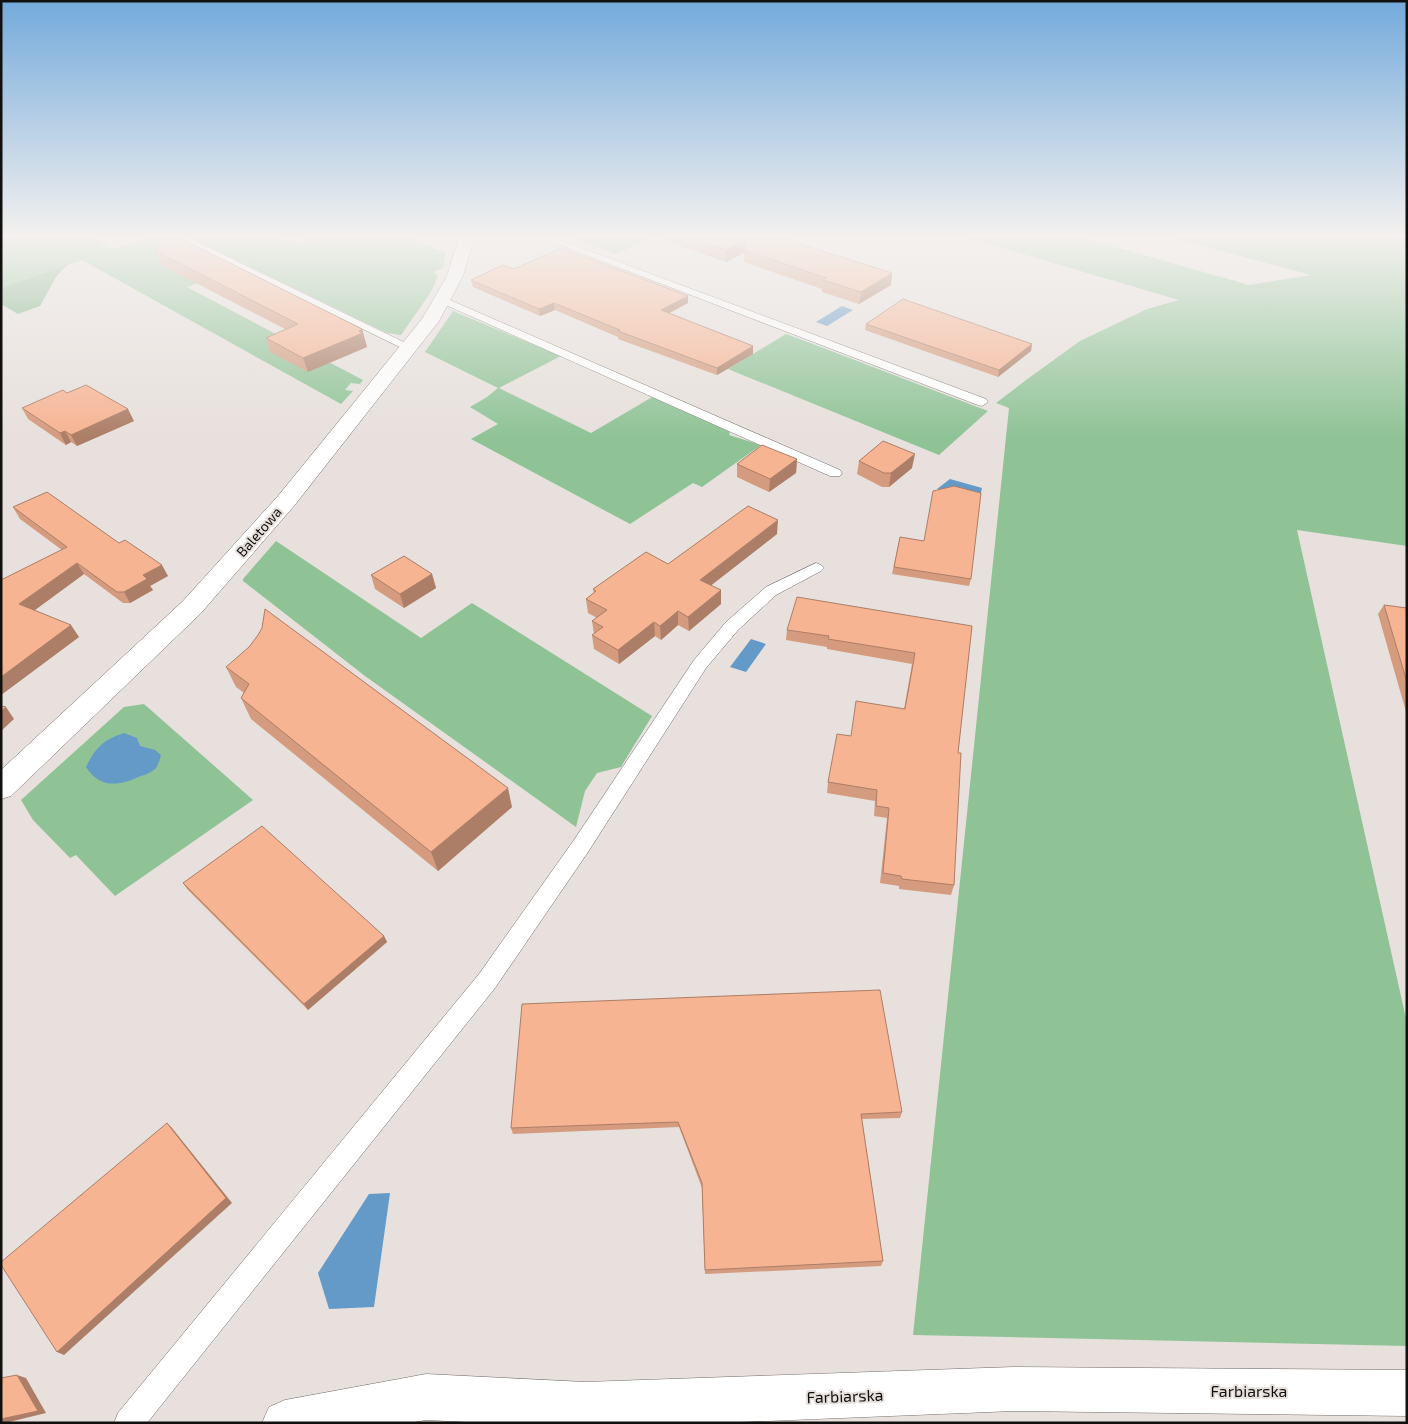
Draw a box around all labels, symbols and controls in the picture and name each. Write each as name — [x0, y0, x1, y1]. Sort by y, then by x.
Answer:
street label: Baletowa — [232, 503, 285, 560]
street label: Farbiarska — [1211, 1381, 1287, 1400]
street label: Farbiarska — [806, 1385, 884, 1406]

